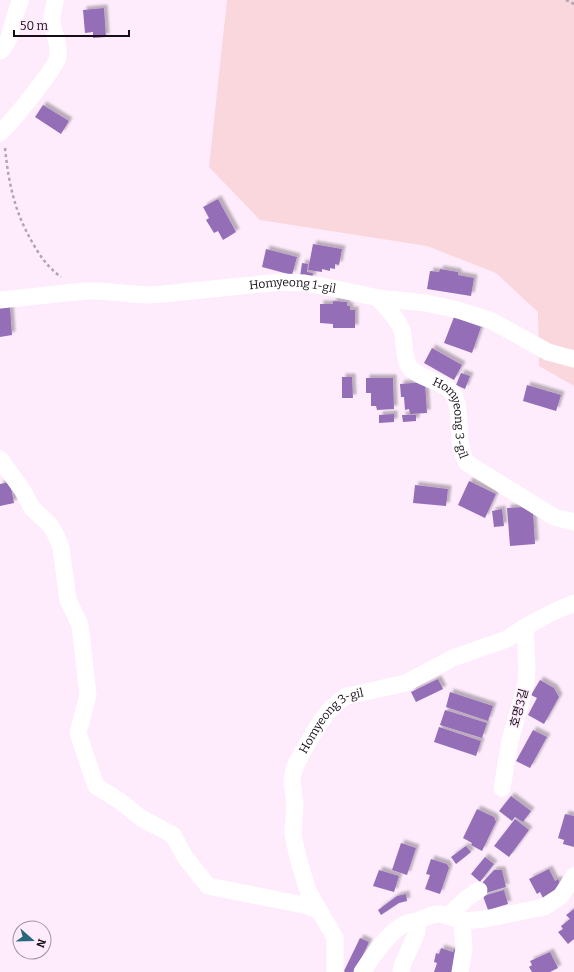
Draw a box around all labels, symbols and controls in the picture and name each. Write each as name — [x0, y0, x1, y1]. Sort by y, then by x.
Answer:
scale bar — [14, 12, 129, 38]
text: 50 m — [20, 19, 49, 33]
street label: Homyeong 1-gil — [248, 275, 338, 296]
street label: Homyeong 3-gil — [431, 375, 471, 461]
street label: Homyeong 3-gil — [296, 685, 365, 756]
street label: 호명3길 — [507, 687, 531, 729]
north arrow — [12, 920, 52, 960]
text: N — [33, 937, 48, 950]

